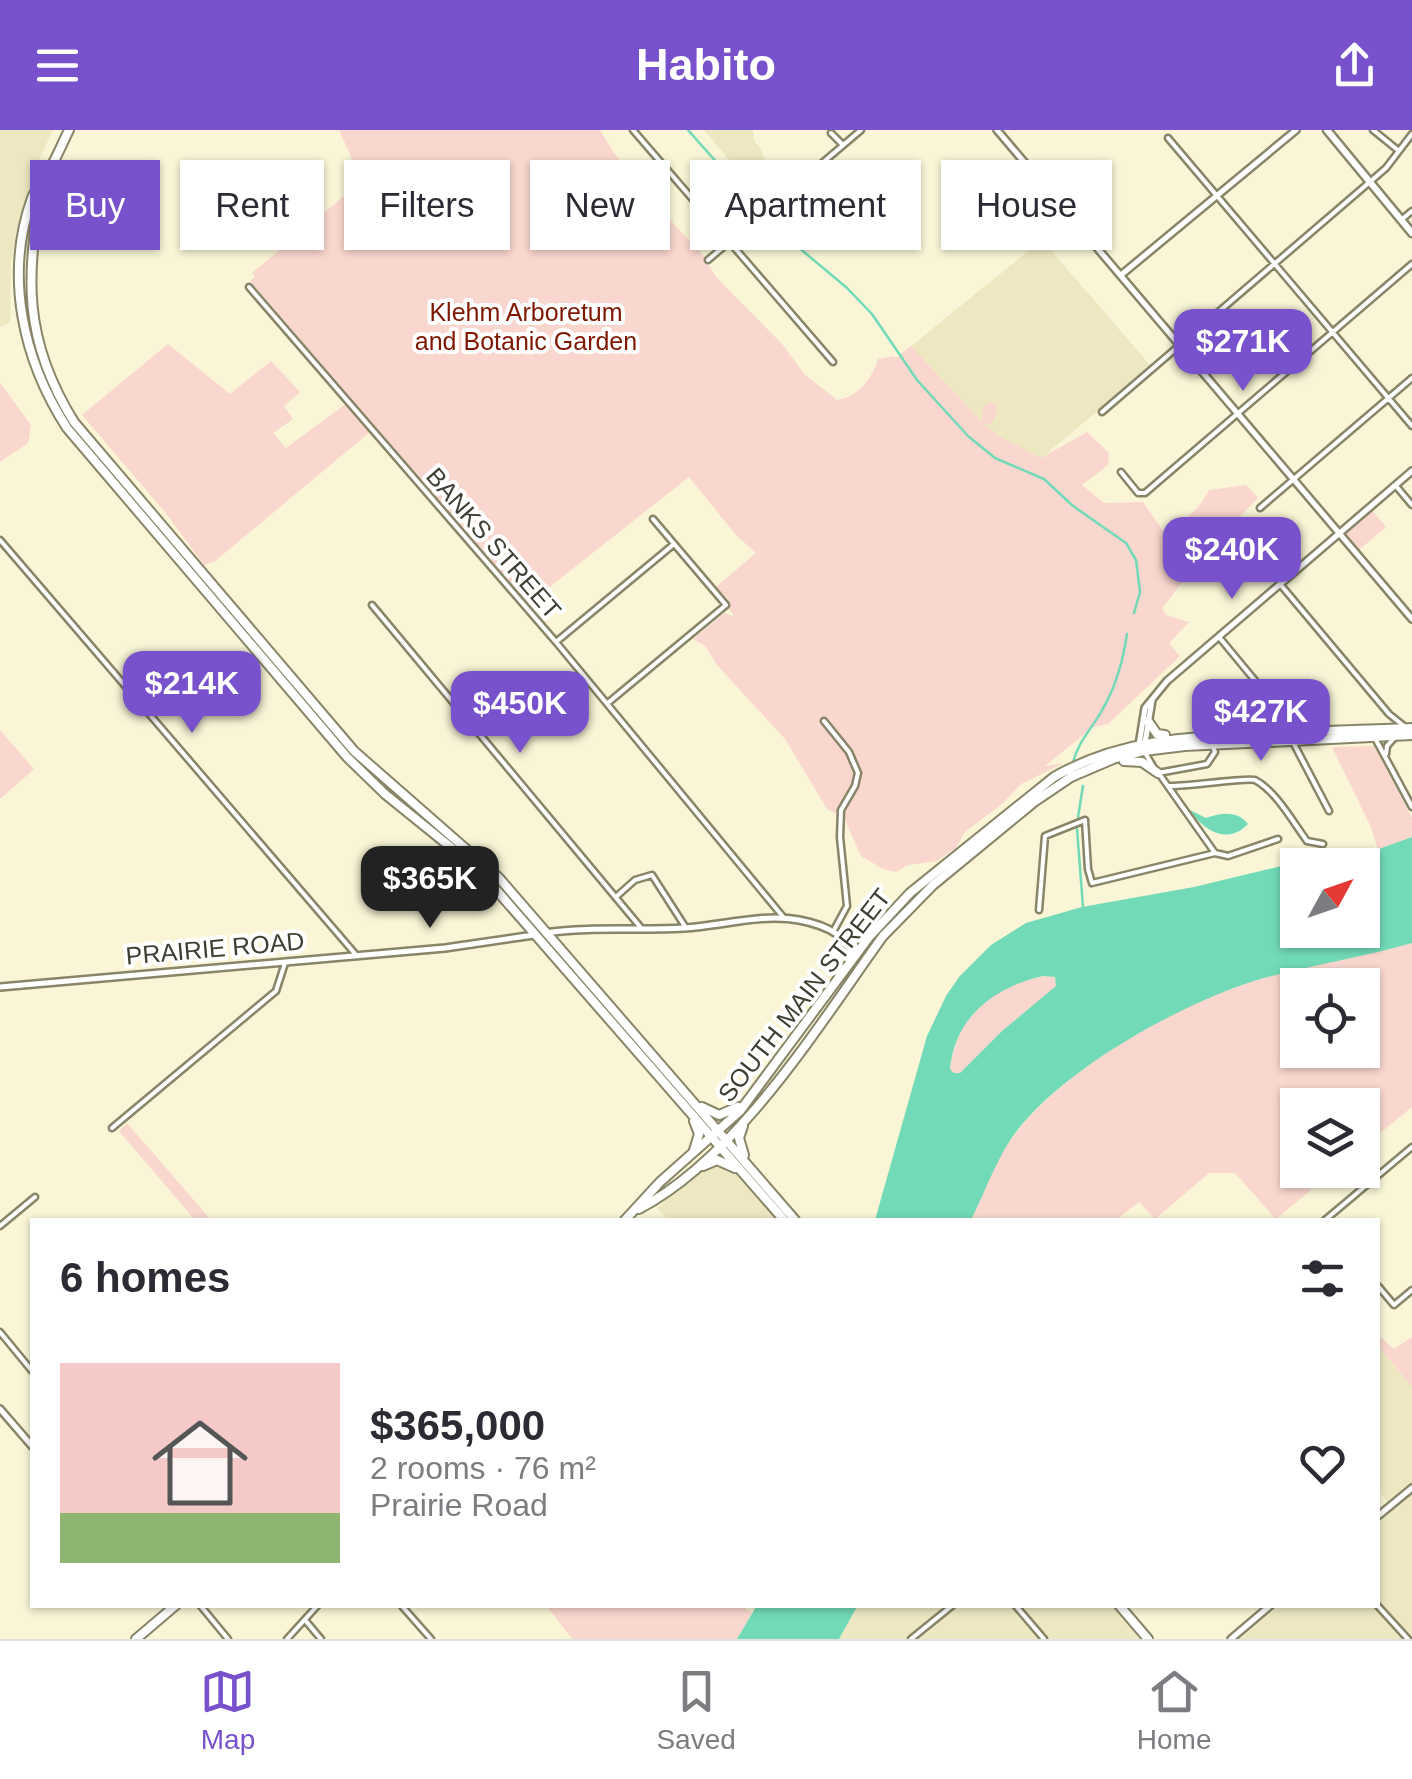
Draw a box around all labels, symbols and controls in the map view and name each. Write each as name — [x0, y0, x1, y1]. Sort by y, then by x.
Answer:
icon: menu — [30, 38, 85, 93]
icon: share — [1327, 38, 1382, 93]
text: Habito — [636, 39, 776, 90]
chip: Buy — [30, 160, 160, 250]
chip: Rent — [180, 160, 324, 250]
chip: Filters — [344, 160, 510, 250]
chip: New — [530, 160, 670, 250]
chip: Apartment — [690, 160, 921, 250]
chip: House — [941, 160, 1112, 250]
park label: Klehm Arboretum and Botanic Garden — [415, 298, 637, 355]
pin: $271K — [1173, 309, 1313, 394]
text: $271K — [1196, 323, 1290, 359]
street label: BANKS STREET — [421, 462, 567, 624]
pin: $240K — [1162, 517, 1302, 602]
text: $240K — [1185, 531, 1279, 567]
pin: $214K — [122, 651, 262, 736]
text: $214K — [145, 665, 239, 701]
pin: $450K — [450, 671, 590, 756]
pin: $427K — [1191, 679, 1331, 764]
text: $450K — [473, 685, 567, 721]
text: $427K — [1214, 693, 1308, 729]
pin: $365K — [360, 846, 500, 931]
north arrow — [1280, 848, 1380, 948]
map controls — [1280, 848, 1380, 1188]
text: $365K — [383, 860, 477, 896]
street label: SOUTH MAIN STREET — [712, 883, 896, 1107]
street label: PRAIRIE ROAD — [125, 926, 305, 970]
button: locate — [1280, 968, 1380, 1068]
button: layers — [1280, 1088, 1380, 1188]
icon: filters — [1295, 1251, 1350, 1306]
text: 6 homes — [60, 1254, 230, 1301]
text: $365,000 — [370, 1402, 545, 1449]
icon: home — [140, 1403, 260, 1523]
icon: heart — [1295, 1436, 1350, 1491]
text: 2 rooms · 76 m² — [370, 1450, 596, 1486]
text: Prairie Road — [370, 1487, 548, 1523]
tab: Map — [200, 1664, 255, 1756]
tab: Saved — [656, 1664, 736, 1756]
tab: Home — [1137, 1664, 1211, 1756]

